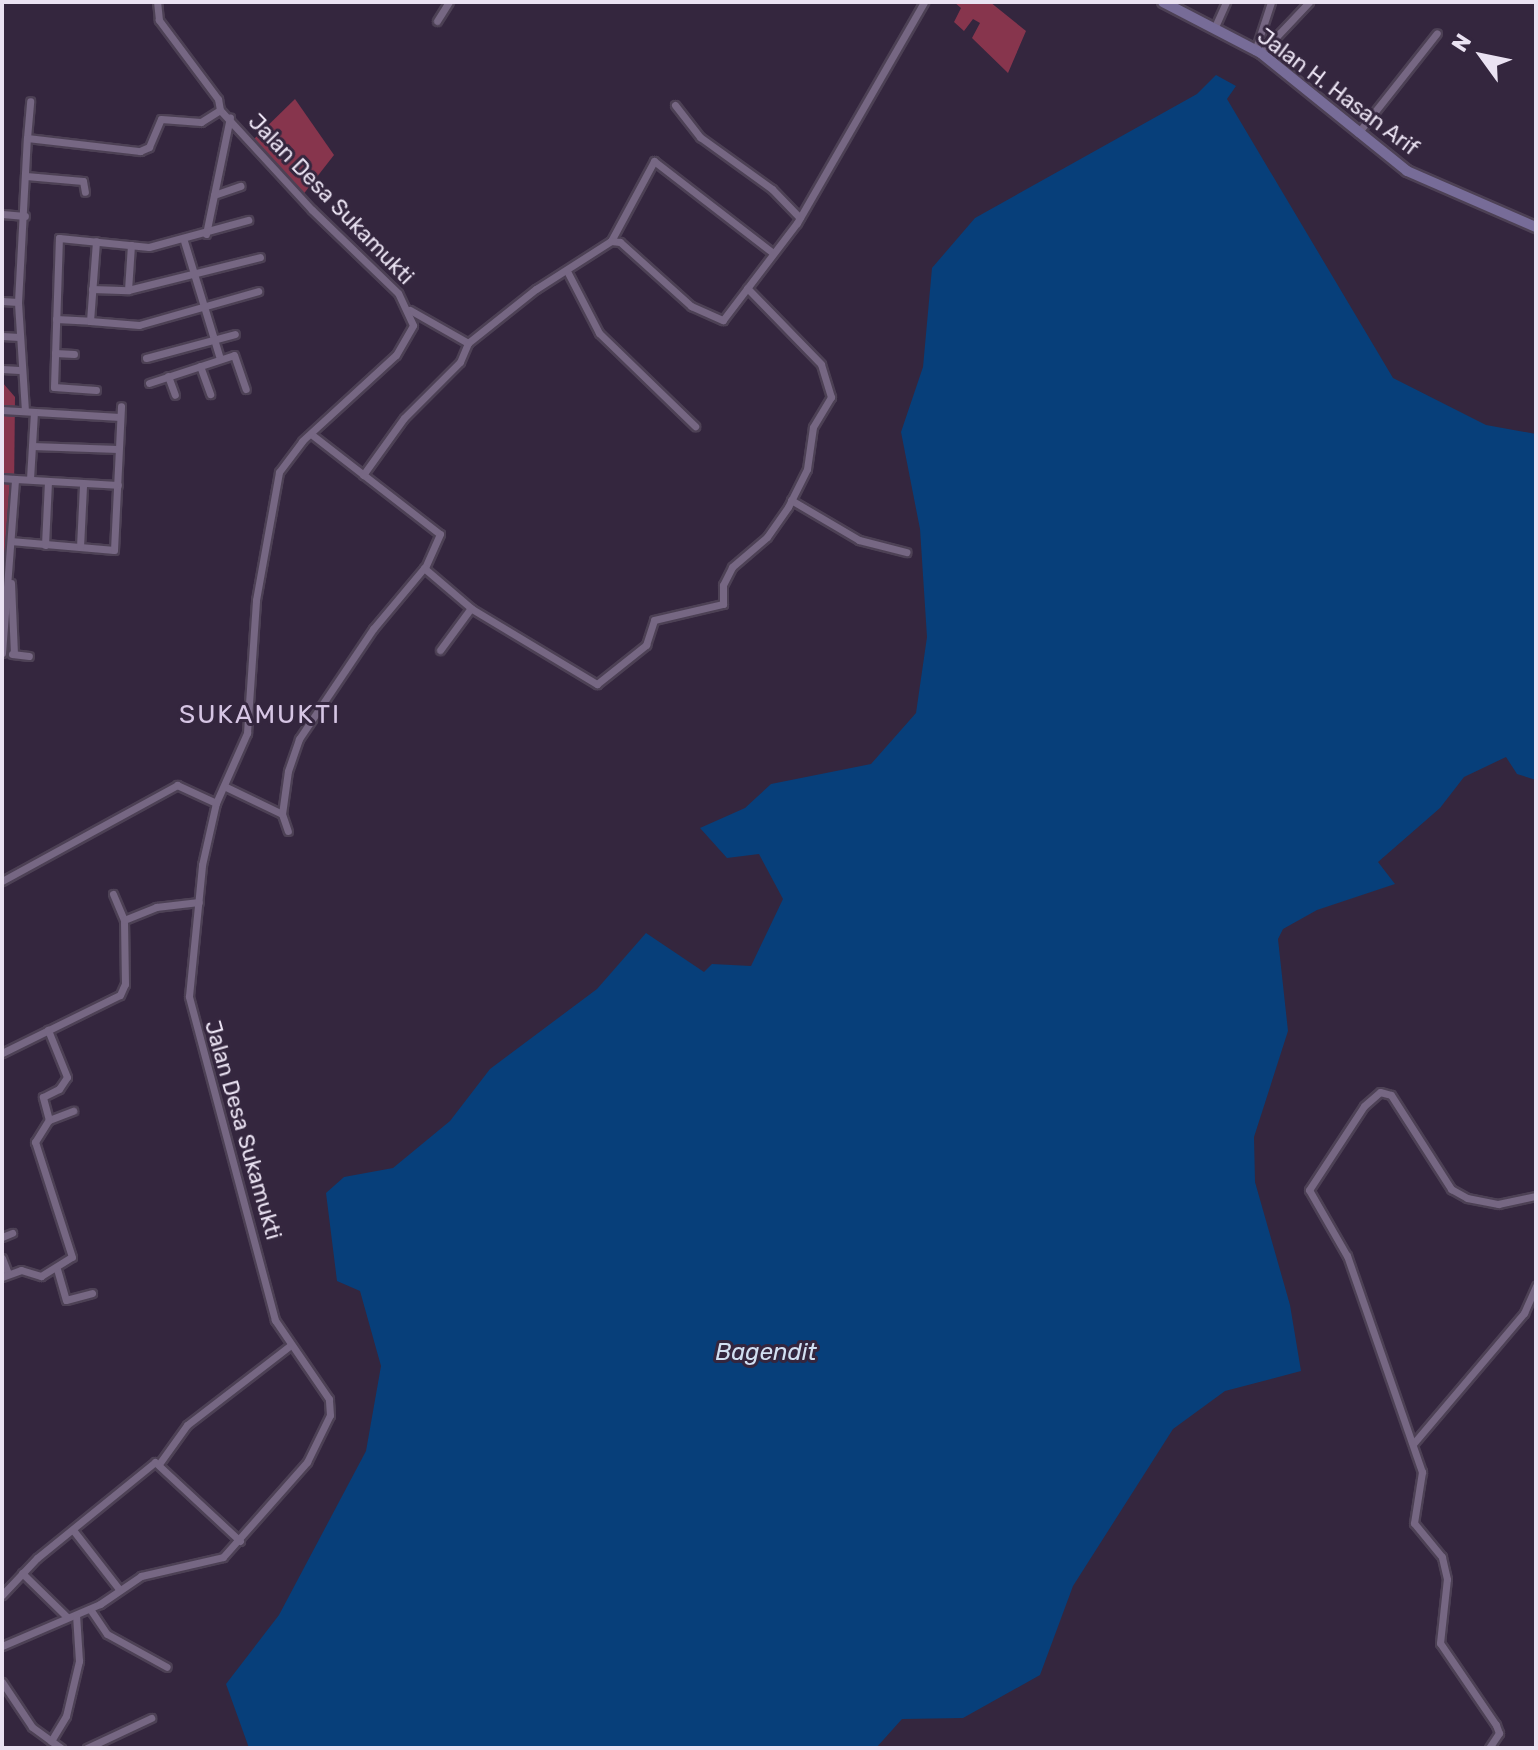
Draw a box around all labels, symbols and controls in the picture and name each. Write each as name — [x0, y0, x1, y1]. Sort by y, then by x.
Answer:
north arrow — [1442, 16, 1522, 96]
street label: Jalan H. Hasan Arif — [1252, 23, 1424, 161]
text: N — [1446, 29, 1477, 57]
street label: Jalan Desa Sukamukti — [243, 108, 419, 290]
district label: SUKAMUKTI — [179, 699, 341, 731]
street label: Jalan Desa Sukamukti — [199, 1017, 287, 1243]
water label: Bagendit — [715, 1339, 817, 1367]

